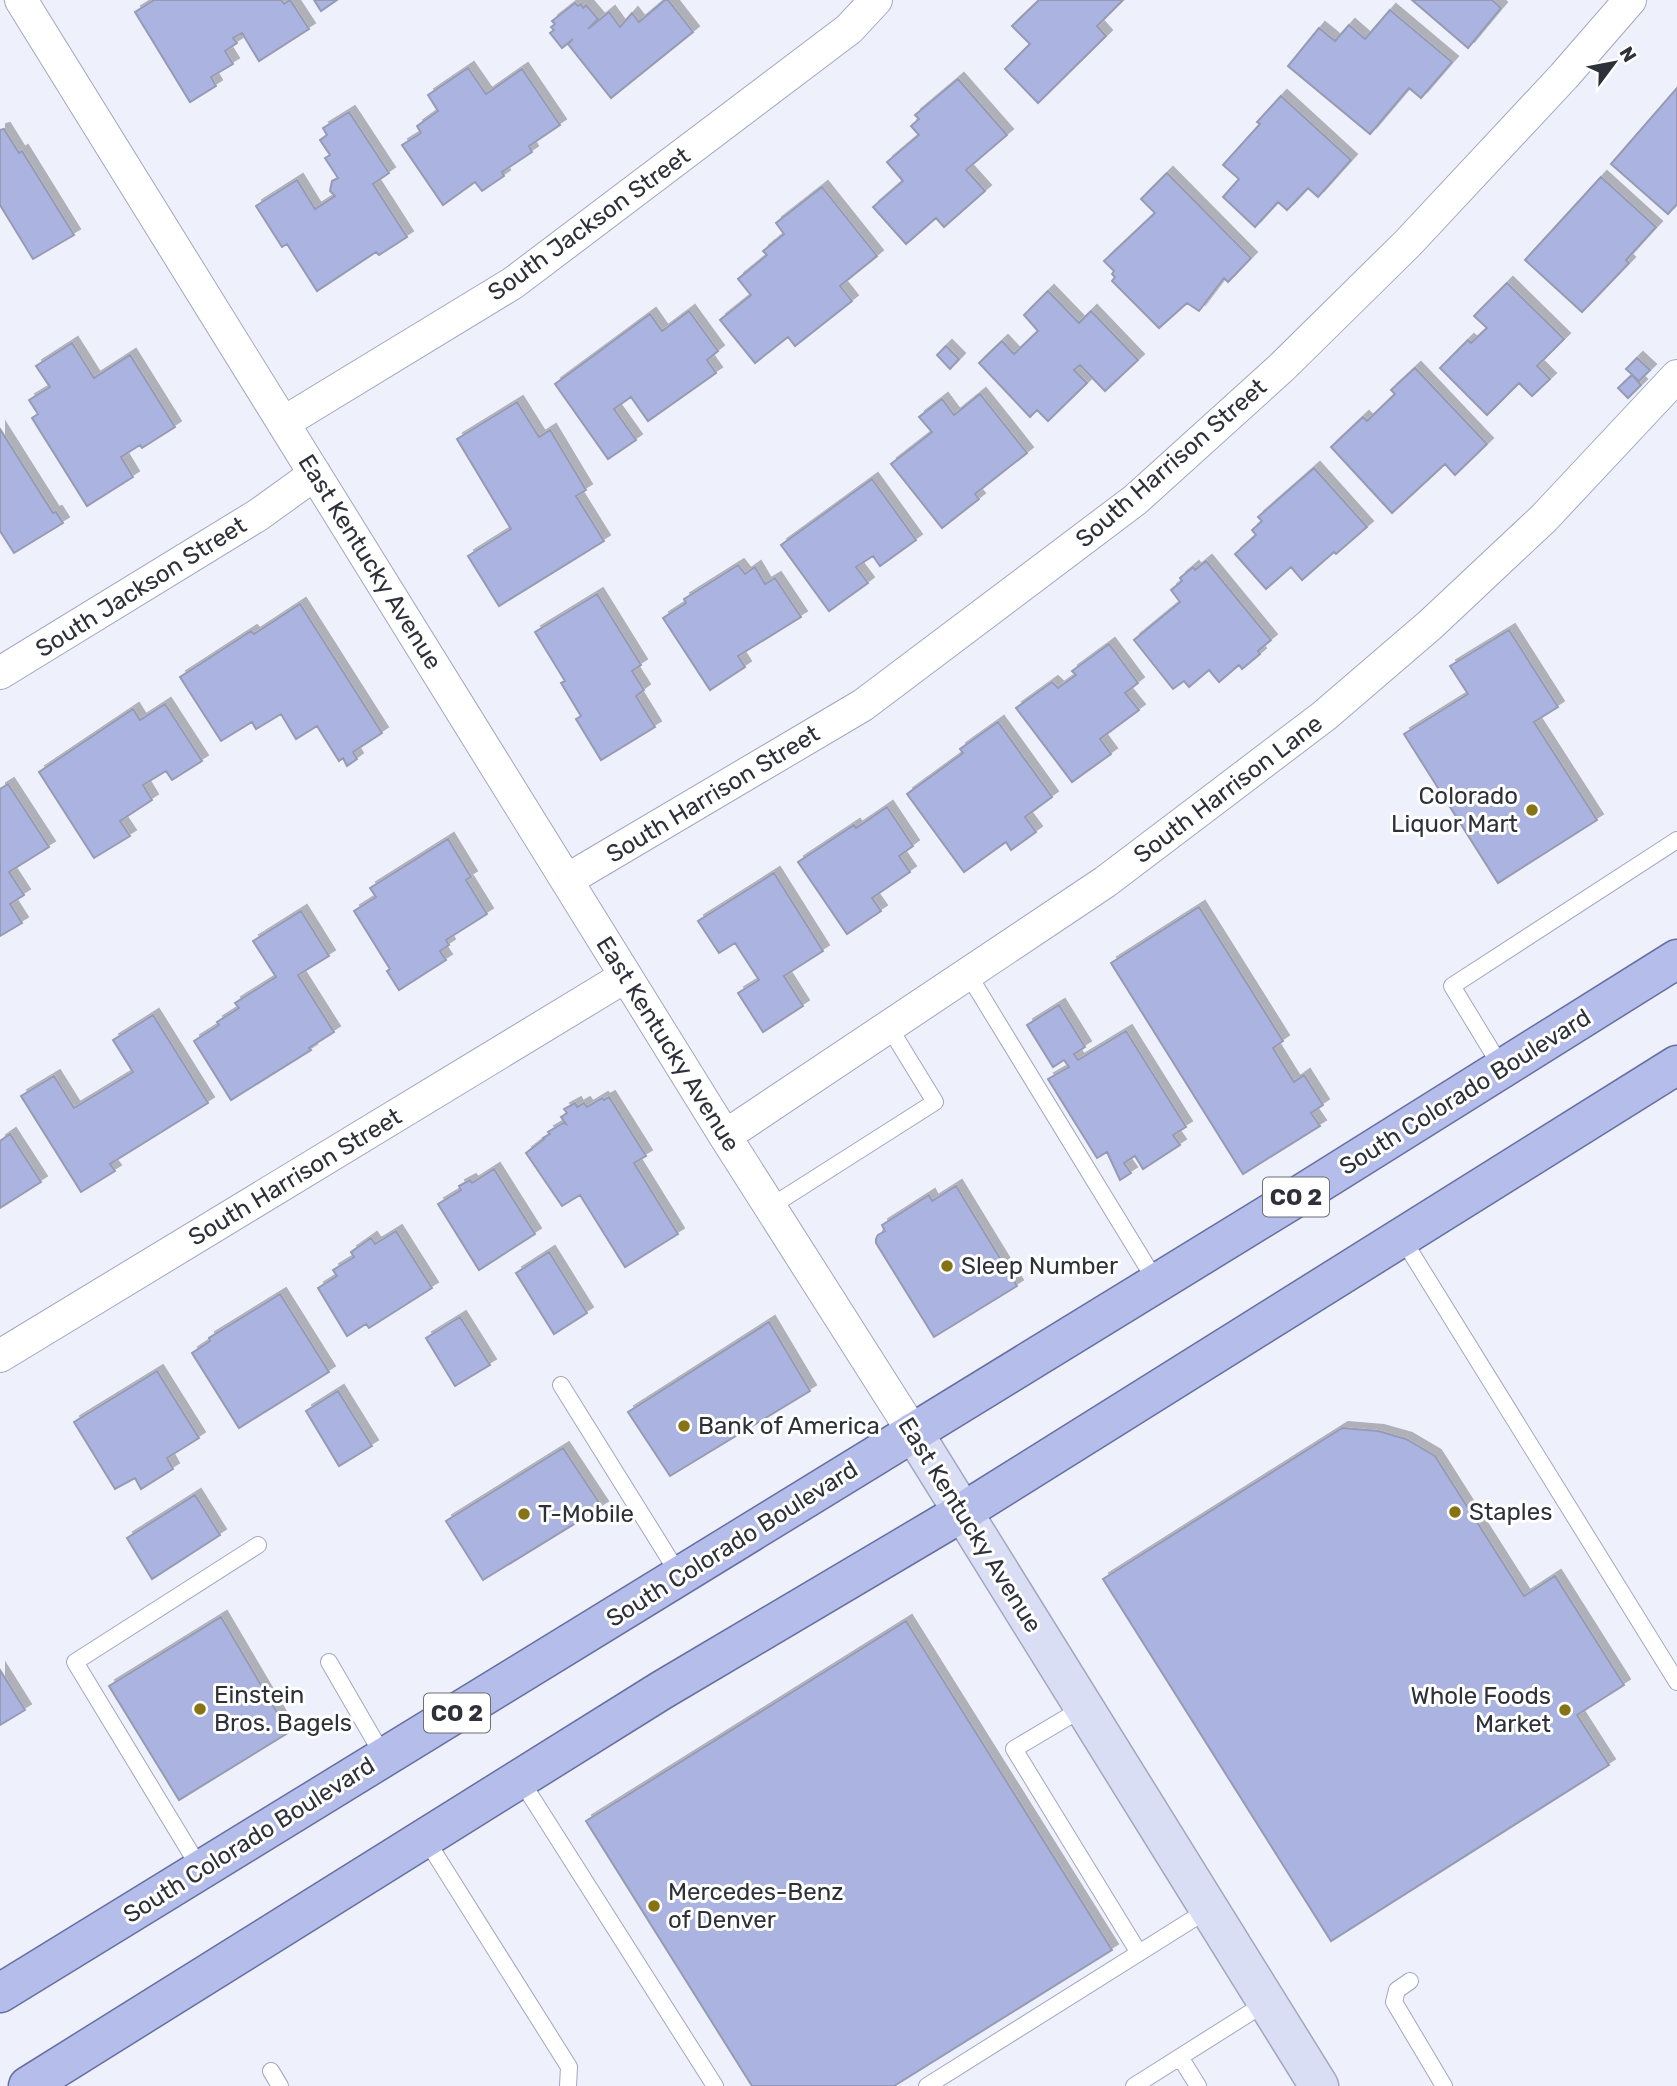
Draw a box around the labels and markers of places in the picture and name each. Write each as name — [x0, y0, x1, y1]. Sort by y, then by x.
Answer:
place label: Colorado Liquor Mart — [1391, 782, 1518, 838]
marker: Colorado Liquor Mart — [1524, 802, 1540, 818]
place label: Sleep Number — [961, 1252, 1118, 1280]
marker: Sleep Number — [939, 1258, 955, 1274]
place label: Bank of America — [698, 1412, 880, 1440]
marker: Bank of America — [676, 1418, 692, 1434]
place label: Staples — [1469, 1498, 1552, 1526]
place label: T-Mobile — [538, 1500, 634, 1528]
marker: Staples — [1447, 1504, 1463, 1520]
marker: T-Mobile — [516, 1506, 532, 1522]
place label: Einstein Bros. Bagels — [214, 1681, 352, 1737]
place label: Whole Foods Market — [1410, 1682, 1551, 1738]
marker: Einstein Bros. Bagels — [192, 1701, 208, 1717]
marker: Whole Foods Market — [1557, 1702, 1573, 1718]
place label: Mercedes-Benz of Denver — [668, 1878, 843, 1934]
marker: Mercedes-Benz of Denver — [646, 1898, 662, 1914]

